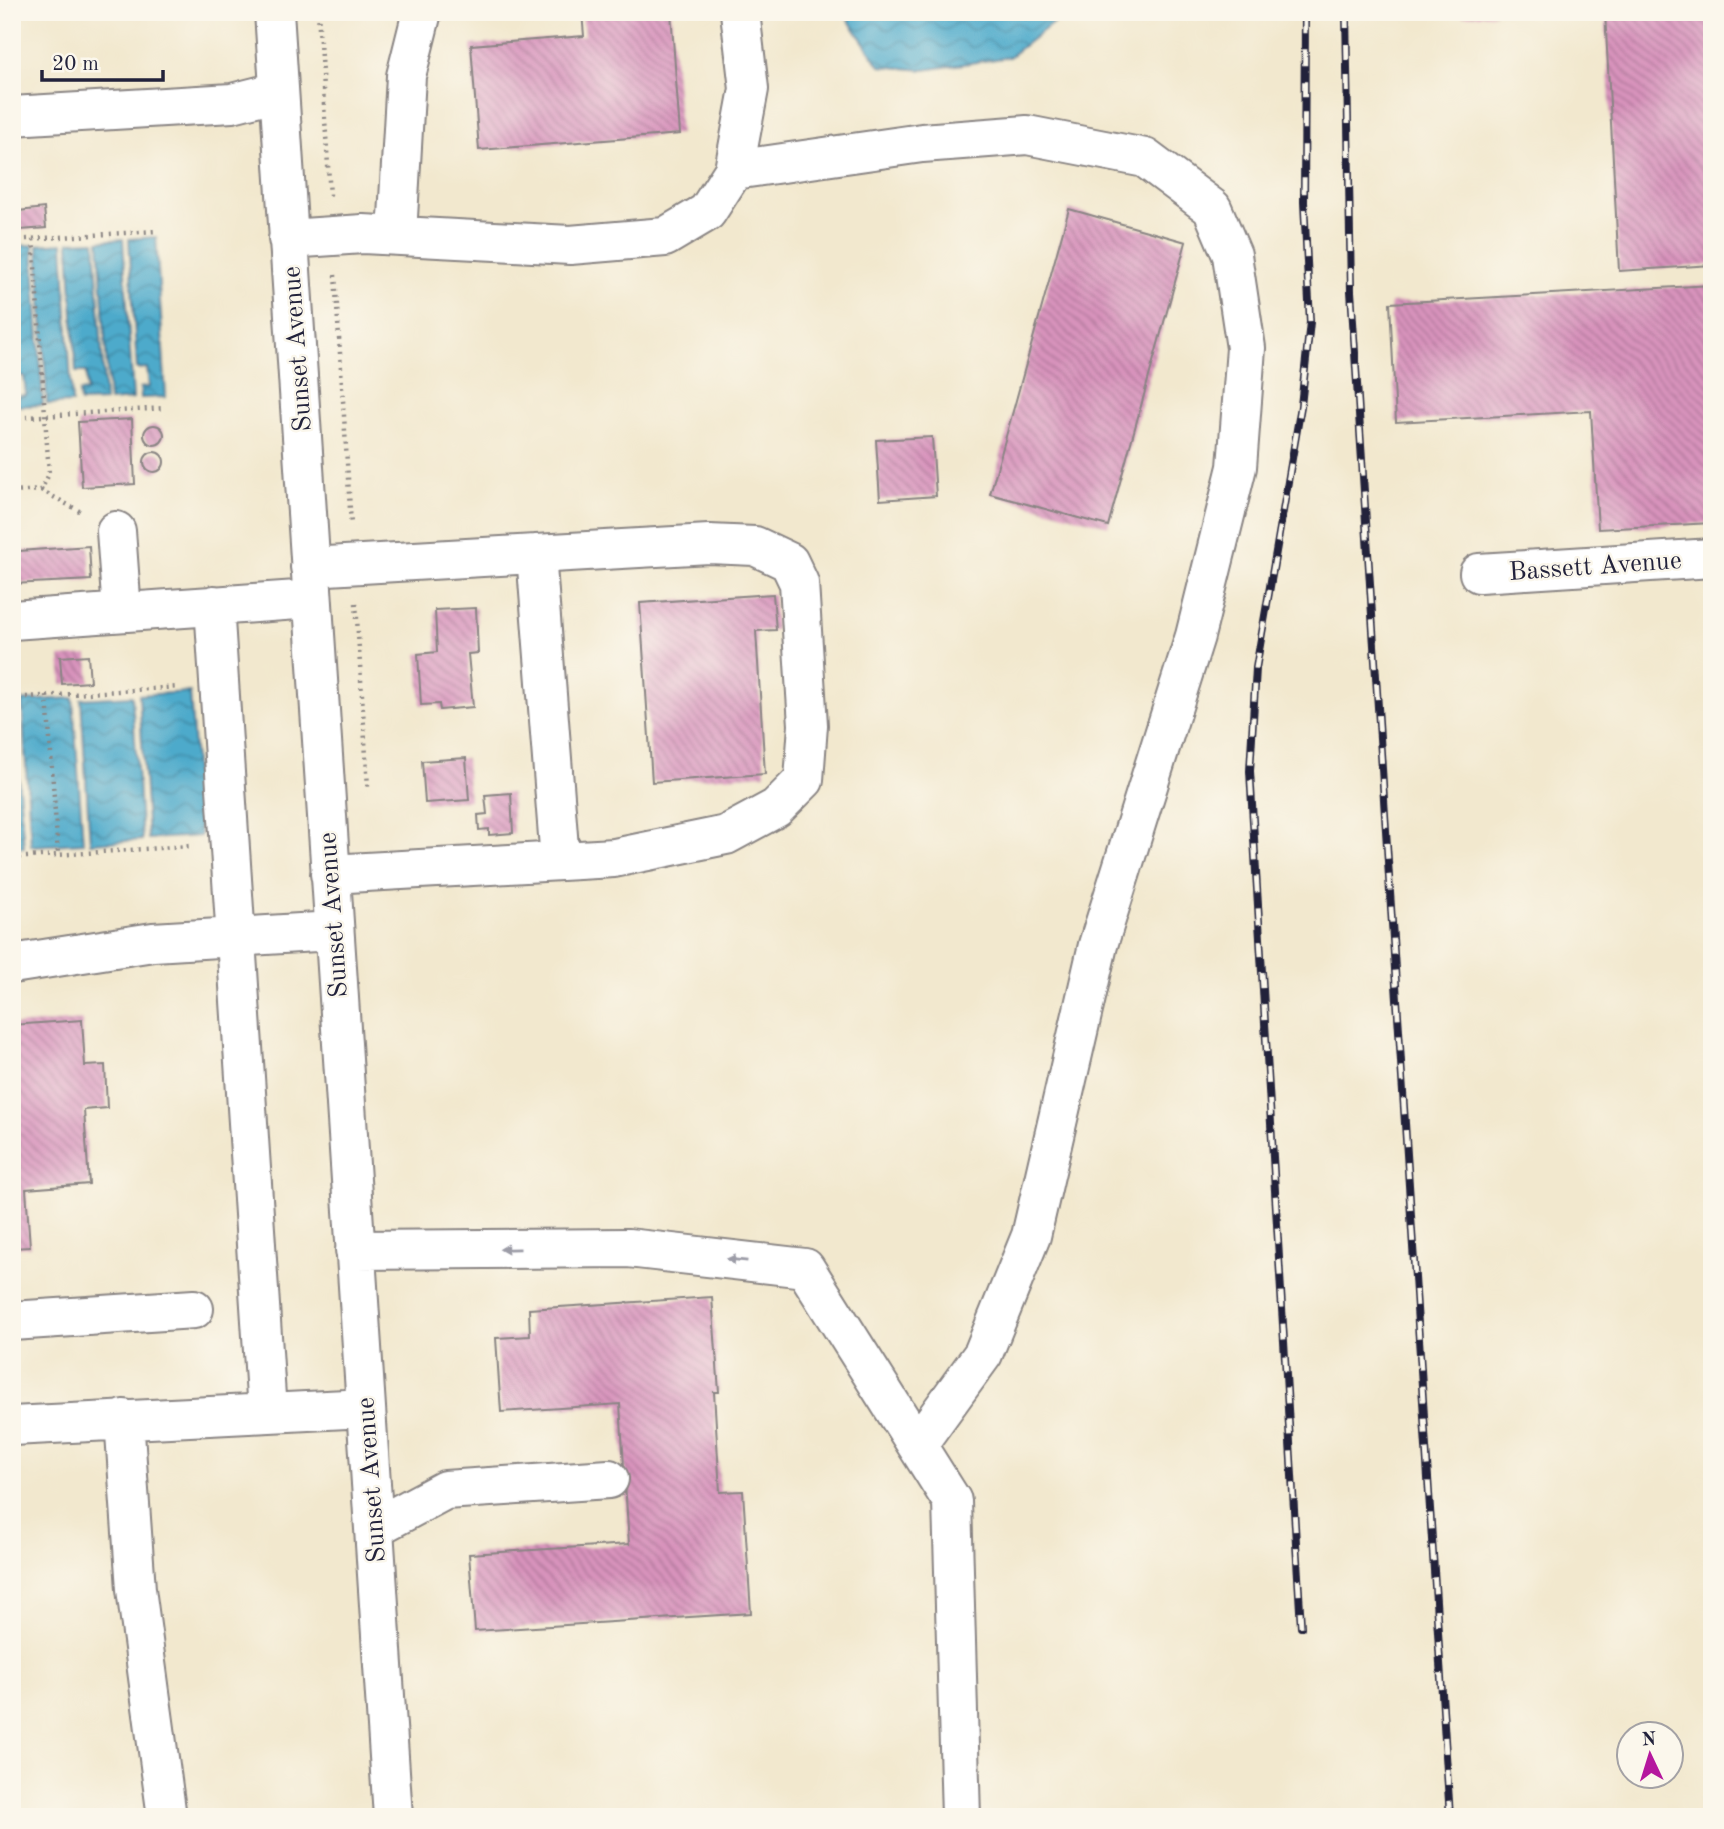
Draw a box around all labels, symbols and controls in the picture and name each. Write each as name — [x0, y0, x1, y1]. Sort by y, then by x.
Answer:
scale bar — [42, 38, 163, 82]
text: 20 m — [52, 54, 99, 75]
street label: Sunset Avenue — [279, 265, 317, 433]
street label: Bassett Avenue — [1508, 548, 1683, 586]
street label: Sunset Avenue — [315, 831, 353, 999]
one-way arrow — [499, 1243, 521, 1255]
one-way arrow — [726, 1255, 748, 1266]
street label: Sunset Avenue — [353, 1396, 391, 1564]
north arrow — [1616, 1720, 1686, 1790]
text: N — [1641, 1731, 1657, 1751]

